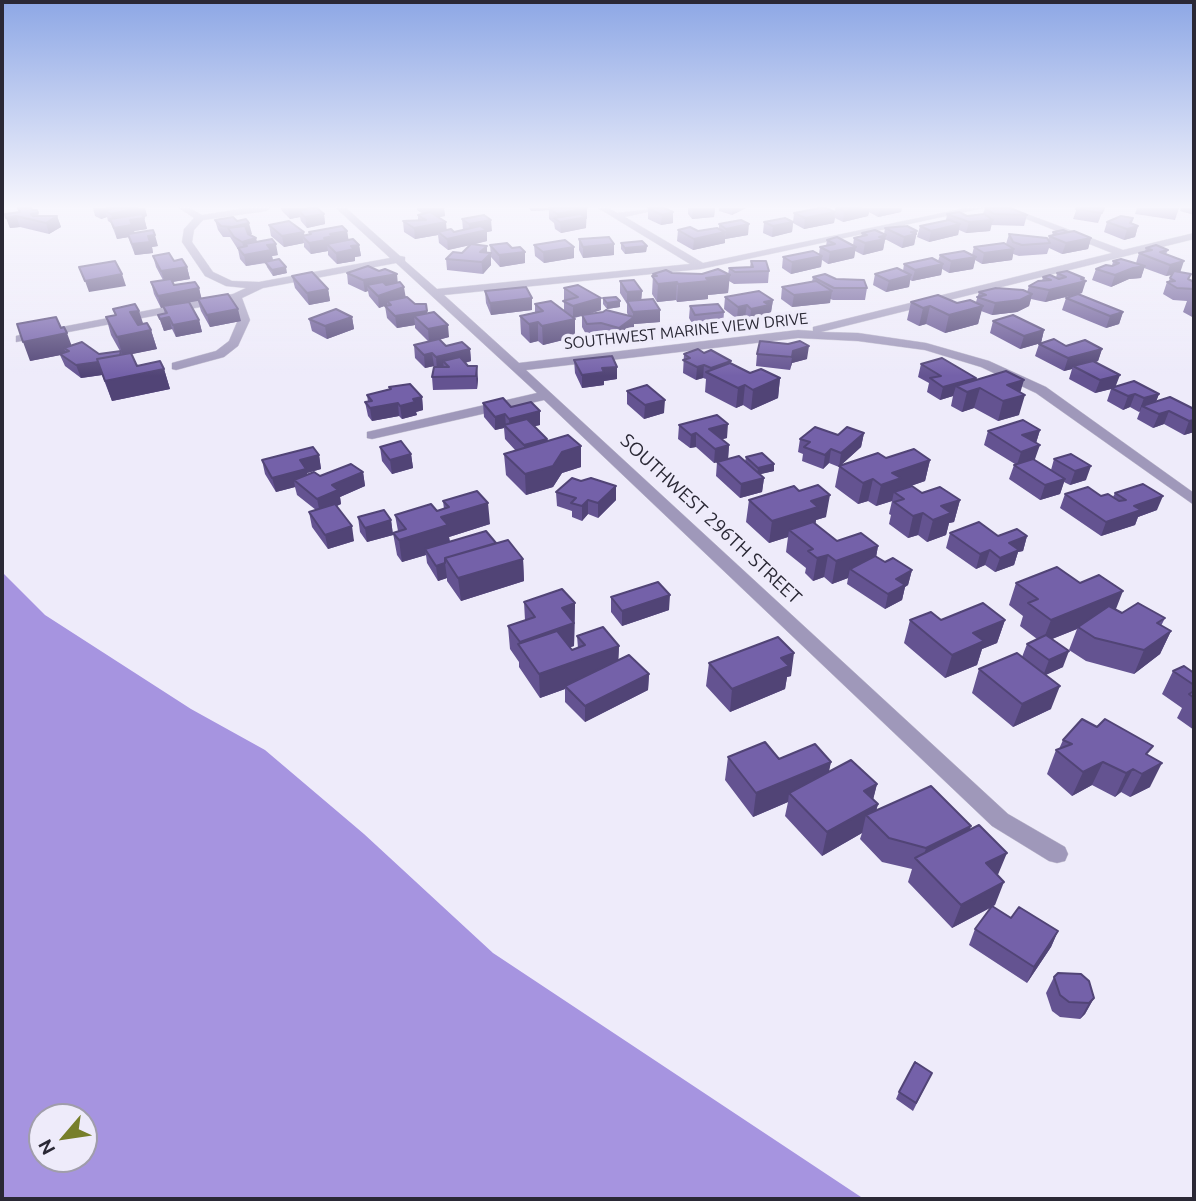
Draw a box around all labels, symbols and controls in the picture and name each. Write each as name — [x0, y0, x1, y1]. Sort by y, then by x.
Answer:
street label: SOUTHWEST MARINE VIEW DRIVE — [563, 309, 809, 353]
street label: SOUTHWEST 296TH STREET — [616, 429, 806, 609]
north arrow — [28, 1103, 98, 1173]
text: N — [33, 1136, 59, 1159]

